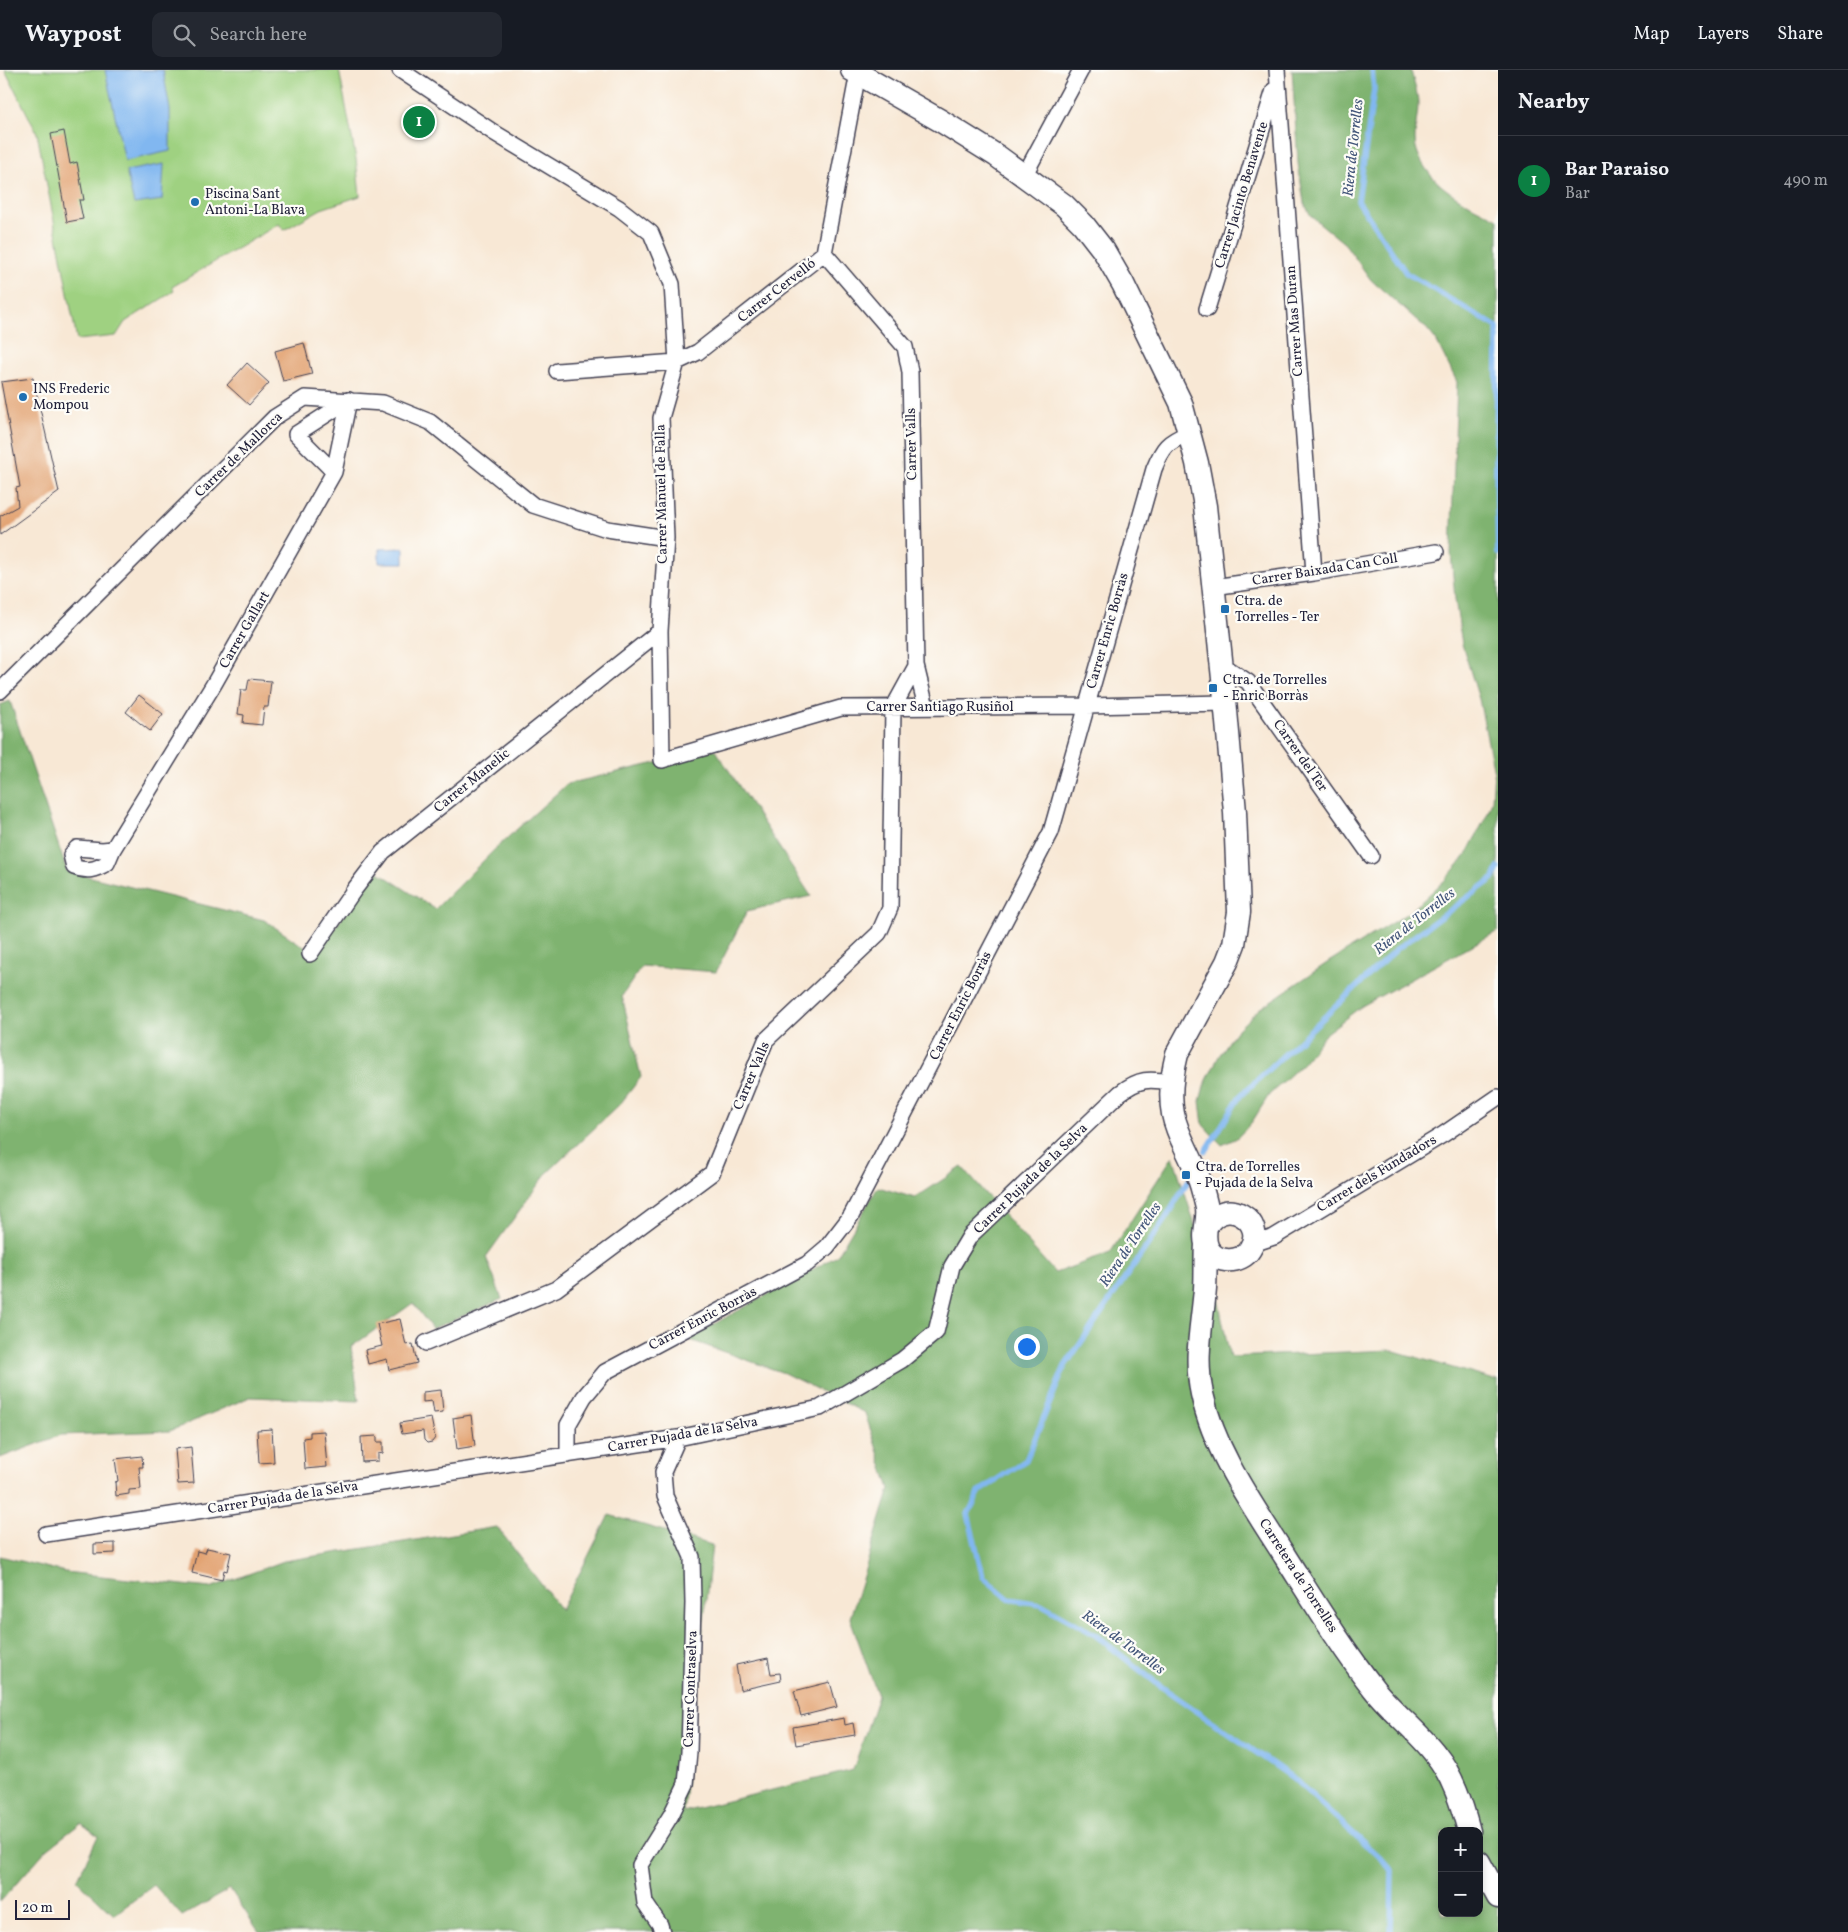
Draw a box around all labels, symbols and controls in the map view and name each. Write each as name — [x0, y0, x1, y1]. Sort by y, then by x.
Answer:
search box — [152, 12, 502, 57]
text: Waypost — [25, 18, 122, 52]
icon: search — [170, 21, 198, 49]
text: Search here — [210, 22, 307, 48]
text: Map — [1633, 22, 1669, 47]
text: Layers — [1697, 22, 1749, 47]
text: Share — [1777, 22, 1823, 47]
text: Nearby — [1518, 88, 1589, 117]
water label: Riera de Torrelles — [1338, 98, 1370, 198]
pin: 1 — [403, 103, 435, 141]
street label: Carrer Jacinto Benavente — [1211, 119, 1273, 271]
text: Bar Paraiso — [1565, 157, 1669, 183]
text: 1 — [1531, 170, 1537, 192]
text: 490 m — [1783, 170, 1828, 192]
text: Bar — [1565, 183, 1590, 205]
place label: Piscina Sant Antoni-La Blava — [205, 185, 305, 220]
marker: Piscina Sant Antoni-La Blava — [189, 196, 201, 208]
street label: Carrer Cervelló — [734, 254, 820, 328]
street label: Carrer Mas Duran — [1282, 265, 1308, 377]
place label: INS Frederic Mompou — [33, 380, 110, 415]
marker: INS Frederic Mompou — [17, 391, 29, 403]
street label: Carrer de Mallorca — [191, 408, 287, 502]
street label: Carrer Valls — [902, 408, 922, 480]
street label: Carrer Manuel de Falla — [651, 424, 673, 564]
street label: Carrer Baixada Can Coll — [1251, 549, 1399, 591]
street label: Carrer Enric Borràs — [1082, 571, 1134, 691]
street label: Carrer Gallart — [215, 588, 275, 672]
place label: Ctra. de Torrelles - Ter — [1235, 592, 1319, 627]
marker: Ctra. de Torrelles - Ter — [1219, 603, 1231, 615]
place label: Ctra. de Torrelles - Enric Borràs — [1223, 671, 1327, 706]
marker: Ctra. de Torrelles - Enric Borràs — [1207, 682, 1219, 694]
street label: Carrer Santiago Rusiñol — [866, 698, 1014, 717]
street label: Carrer del Ter — [1268, 716, 1332, 796]
street label: Carrer Manelic — [430, 744, 514, 818]
water label: Riera de Torrelles — [1370, 883, 1460, 960]
street label: Carrer Enric Borràs — [925, 948, 997, 1064]
street label: Carrer Valls — [729, 1039, 775, 1113]
street label: Carrer Pujada de la Selva — [970, 1119, 1092, 1239]
street label: Carrer dels Fundadors — [1314, 1131, 1440, 1217]
place label: Ctra. de Torrelles - Pujada de la Selva — [1196, 1158, 1313, 1193]
marker: Ctra. de Torrelles - Pujada de la Selva — [1180, 1169, 1192, 1181]
water label: Riera de Torrelles — [1095, 1198, 1167, 1292]
street label: Carrer Enric Borràs — [646, 1282, 760, 1356]
your location — [1014, 1334, 1040, 1360]
street label: Carrer Pujada de la Selva — [607, 1412, 760, 1458]
street label: Carrer Pujada de la Selva — [206, 1477, 360, 1519]
street label: Carretera de Torrelles — [1254, 1515, 1342, 1637]
water label: Riera de Torrelles — [1077, 1606, 1169, 1681]
street label: Carrer Contraselva — [679, 1630, 703, 1748]
map controls — [1438, 1827, 1483, 1917]
button: + — [1438, 1827, 1483, 1872]
button: − — [1438, 1872, 1483, 1917]
scale bar — [15, 1897, 70, 1920]
text: 20 m — [22, 1899, 53, 1918]

